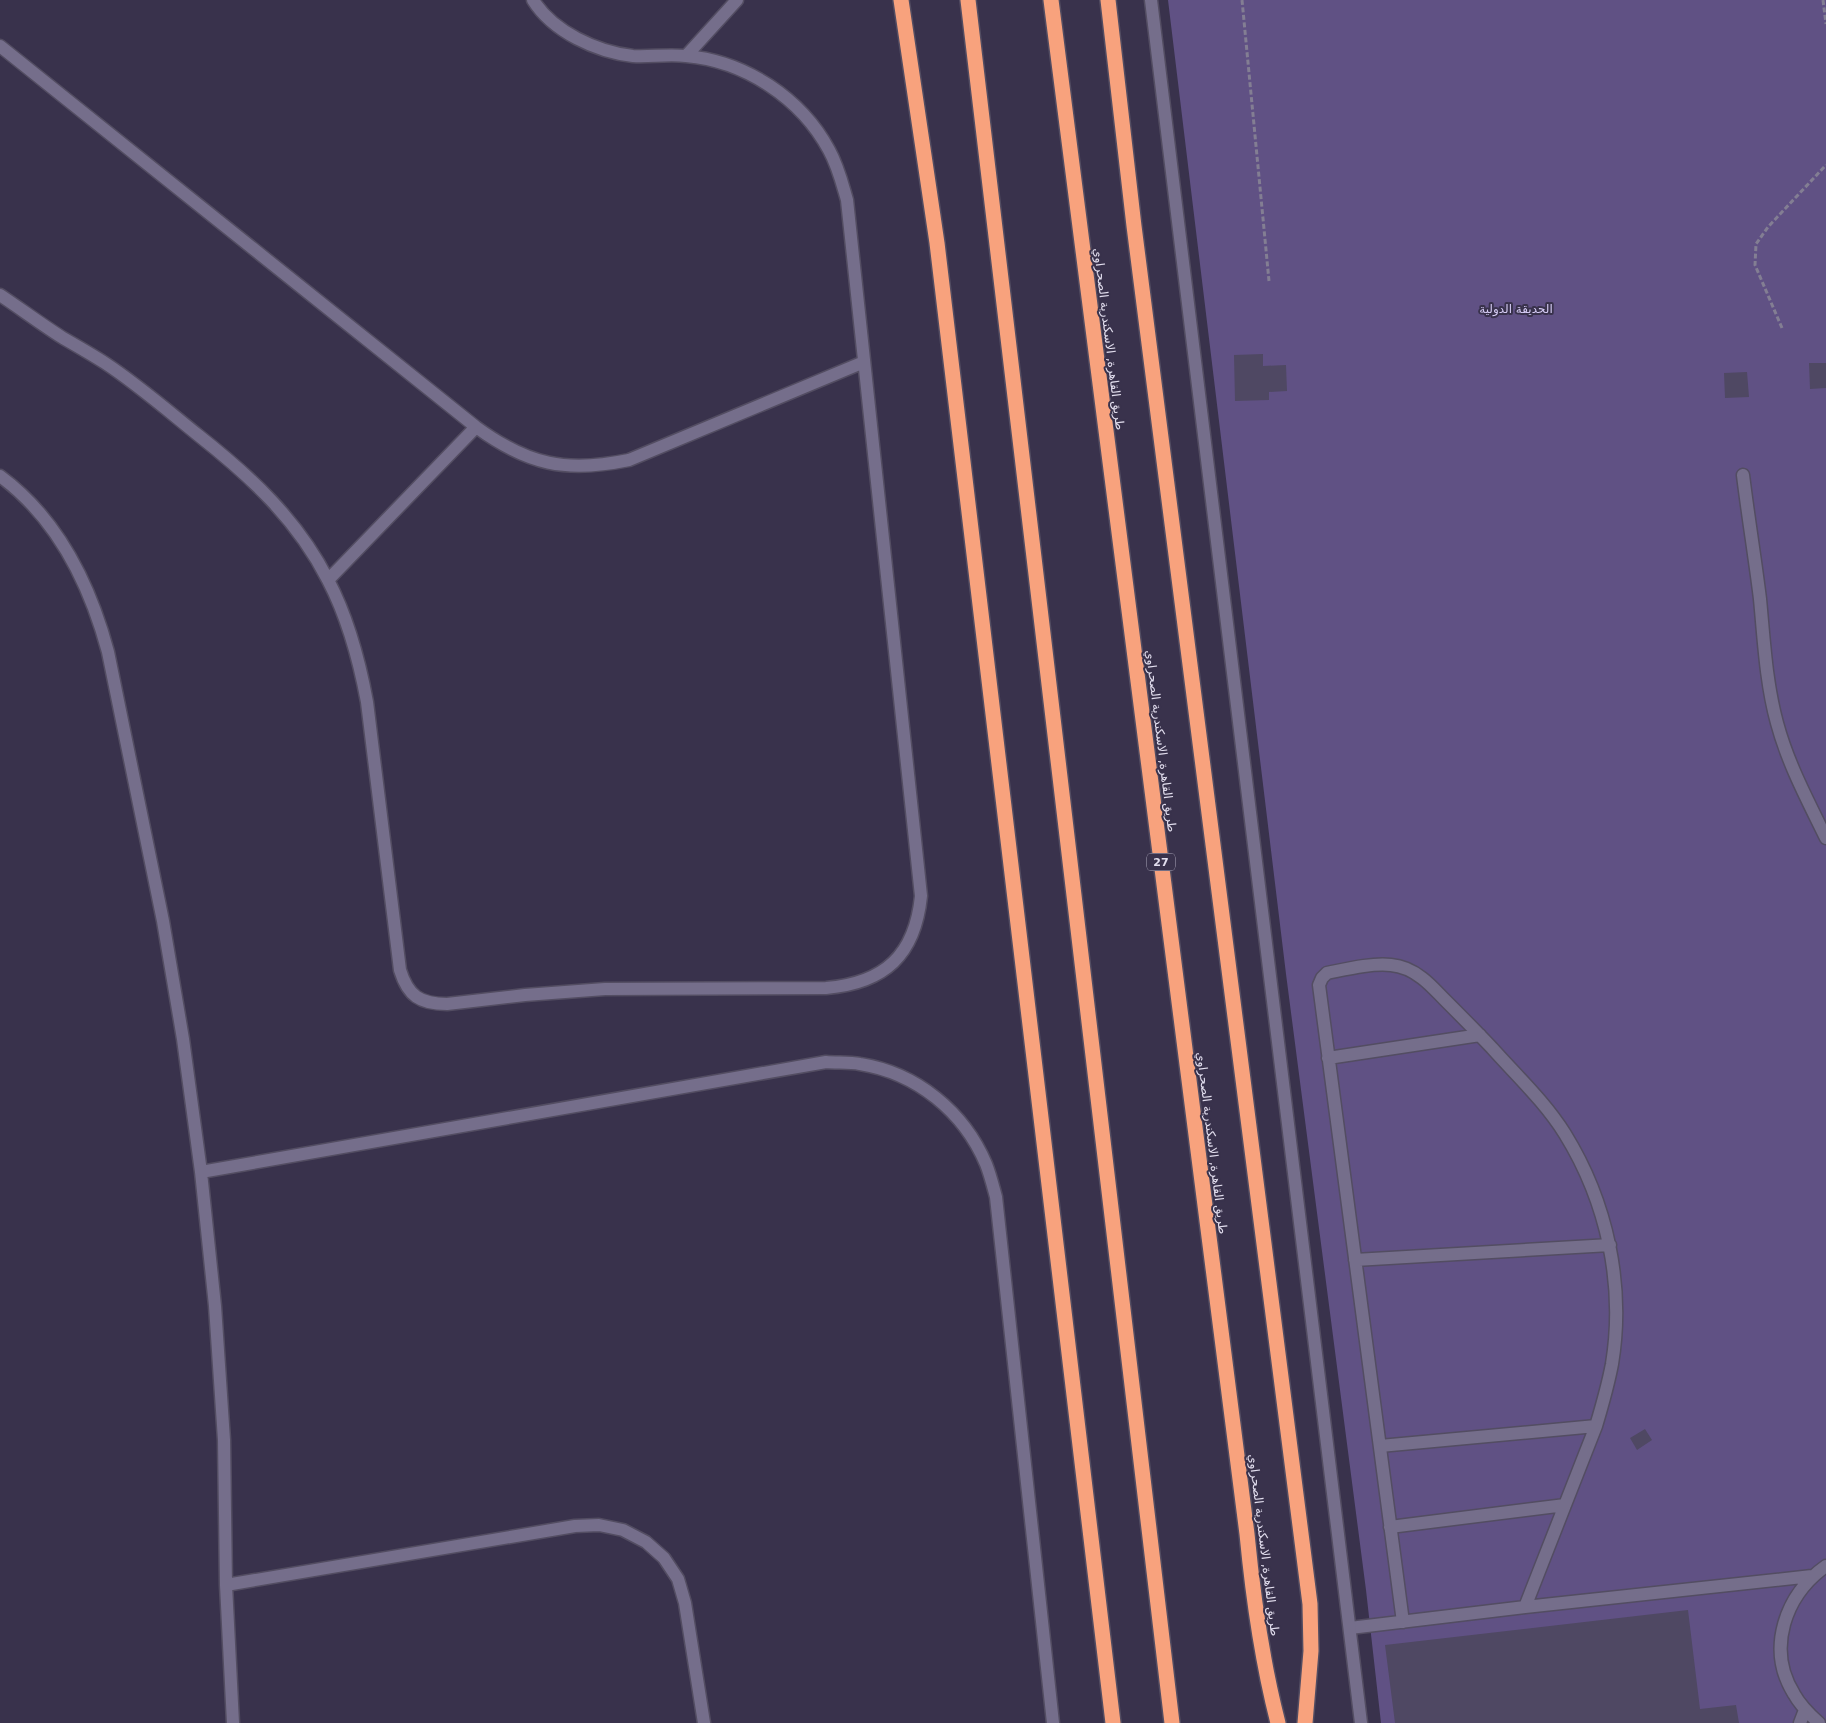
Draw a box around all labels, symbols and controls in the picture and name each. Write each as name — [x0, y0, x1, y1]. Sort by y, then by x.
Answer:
street label: طريق القاهرة, الاسكندرية الصحراوي — [1090, 247, 1127, 431]
park label: الحديقة الدولية — [1479, 302, 1553, 317]
street label: طريق القاهرة, الاسكندرية الصحراوي — [1142, 649, 1179, 833]
road number: 27 — [1147, 854, 1175, 870]
street label: طريق القاهرة, الاسكندرية الصحراوي — [1193, 1051, 1230, 1235]
street label: طريق القاهرة, الاسكندرية الصحراوي — [1245, 1453, 1282, 1637]

